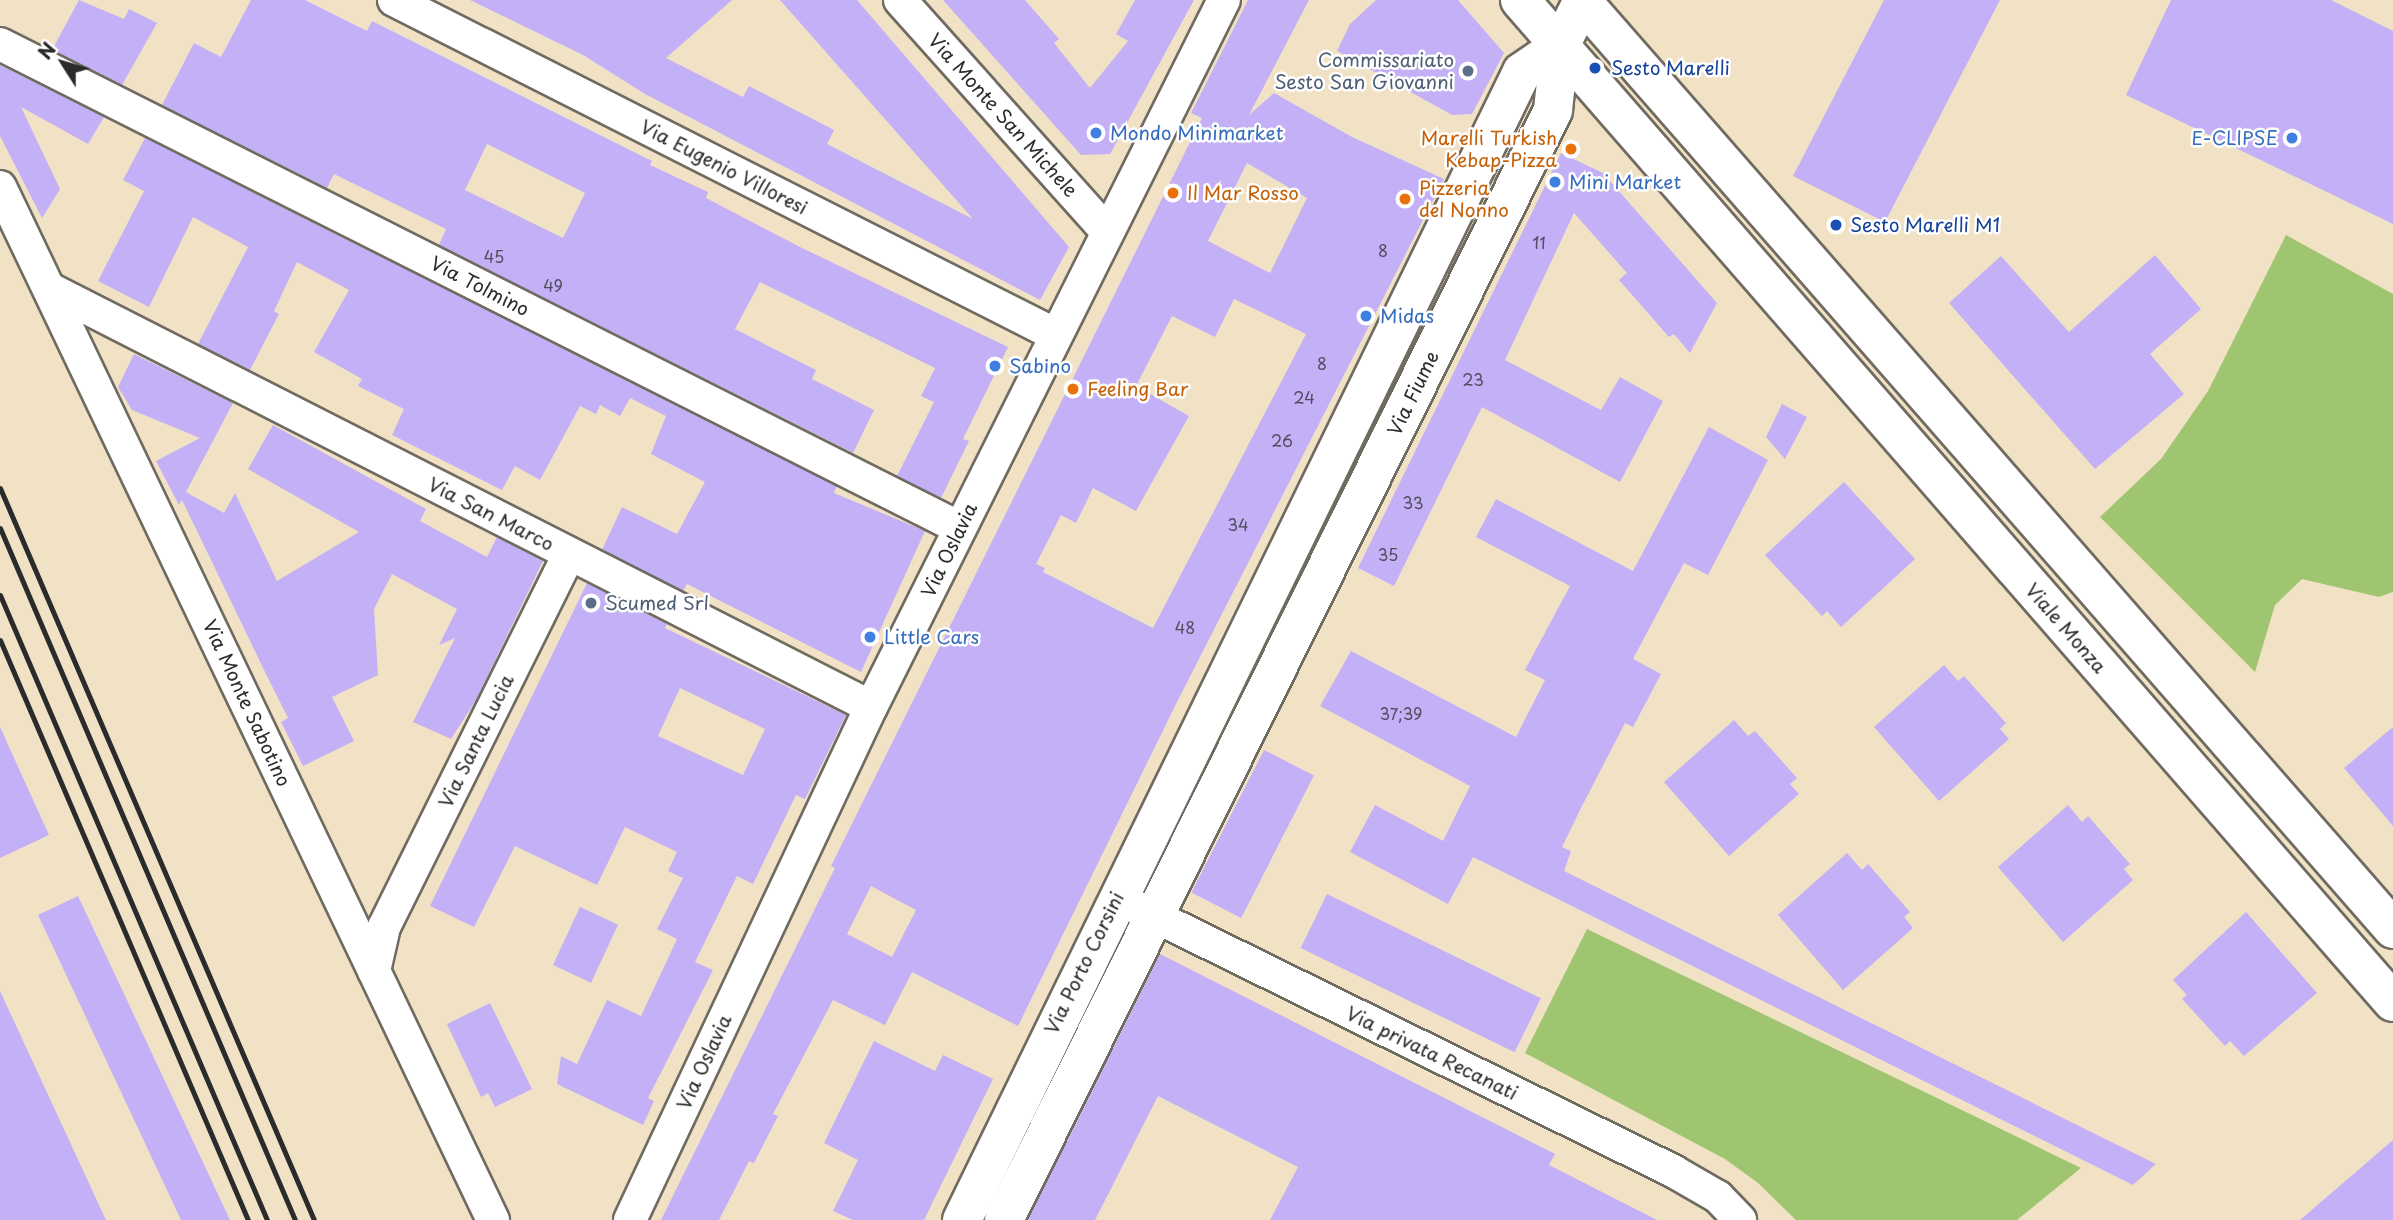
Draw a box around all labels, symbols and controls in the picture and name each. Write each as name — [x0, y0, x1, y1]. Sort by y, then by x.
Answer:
north arrow — [28, 28, 98, 98]
street label: Via Monte San Michele — [924, 29, 1082, 201]
text: N — [31, 36, 62, 65]
place label: Commissariato Sesto San Giovanni — [1275, 49, 1454, 93]
place label: Sesto Marelli — [1611, 57, 1730, 79]
marker: Sesto Marelli — [1585, 58, 1605, 78]
marker: Commissariato Sesto San Giovanni — [1460, 63, 1476, 79]
street label: Via Eugenio Villoresi — [637, 115, 811, 219]
place label: Mondo Minimarket — [1110, 122, 1283, 144]
marker: Mondo Minimarket — [1088, 125, 1104, 141]
place label: Marelli Turkish Kebap-Pizza — [1420, 127, 1557, 171]
place label: E-CLIPSE — [2191, 127, 2278, 149]
marker: E-CLIPSE — [2284, 130, 2300, 146]
marker: Marelli Turkish Kebap-Pizza — [1563, 141, 1579, 157]
place label: Mini Market — [1569, 171, 1682, 193]
marker: Mini Market — [1547, 174, 1563, 190]
place label: Pizzeria del Nonno — [1419, 177, 1510, 221]
place label: Il Mar Rosso — [1187, 182, 1300, 204]
marker: Il Mar Rosso — [1165, 185, 1181, 201]
marker: Pizzeria del Nonno — [1397, 191, 1413, 207]
place label: Sesto Marelli M1 — [1850, 214, 2000, 236]
marker: Sesto Marelli M1 — [1828, 217, 1844, 233]
house number: 11 — [1532, 232, 1546, 252]
house number: 8 — [1378, 240, 1388, 260]
house number: 45 — [484, 246, 504, 266]
street label: Via Tolmino — [427, 252, 533, 320]
house number: 49 — [543, 275, 563, 295]
place label: Midas — [1380, 305, 1434, 327]
marker: Midas — [1358, 308, 1374, 324]
street label: Via Fiume — [1383, 347, 1443, 439]
house number: 8 — [1317, 353, 1327, 373]
place label: Sabino — [1009, 355, 1071, 377]
marker: Sabino — [987, 358, 1003, 374]
house number: 23 — [1462, 369, 1484, 389]
place label: Feeling Bar — [1087, 378, 1188, 400]
marker: Feeling Bar — [1065, 381, 1081, 397]
house number: 24 — [1293, 387, 1315, 407]
house number: 26 — [1271, 430, 1293, 450]
street label: Via San Marco — [425, 473, 557, 555]
house number: 33 — [1402, 492, 1424, 512]
street label: Via Oslavia — [916, 499, 982, 601]
house number: 34 — [1227, 514, 1249, 534]
house number: 35 — [1378, 544, 1398, 564]
street label: Viale Monza — [2020, 578, 2112, 678]
place label: Scumed Srl — [605, 592, 709, 614]
marker: Scumed Srl — [583, 595, 599, 611]
street label: Via Monte Sabotino — [198, 616, 296, 790]
house number: 48 — [1175, 617, 1195, 637]
place label: Little Cars — [884, 626, 980, 648]
marker: Little Cars — [862, 629, 878, 645]
street label: Via Santa Lucia — [434, 671, 518, 811]
house number: 37;39 — [1380, 703, 1422, 723]
street label: Via Porto Corsini — [1040, 888, 1128, 1038]
street label: Via privata Recanati — [1342, 1001, 1522, 1105]
street label: Via Oslavia — [672, 1011, 736, 1113]

